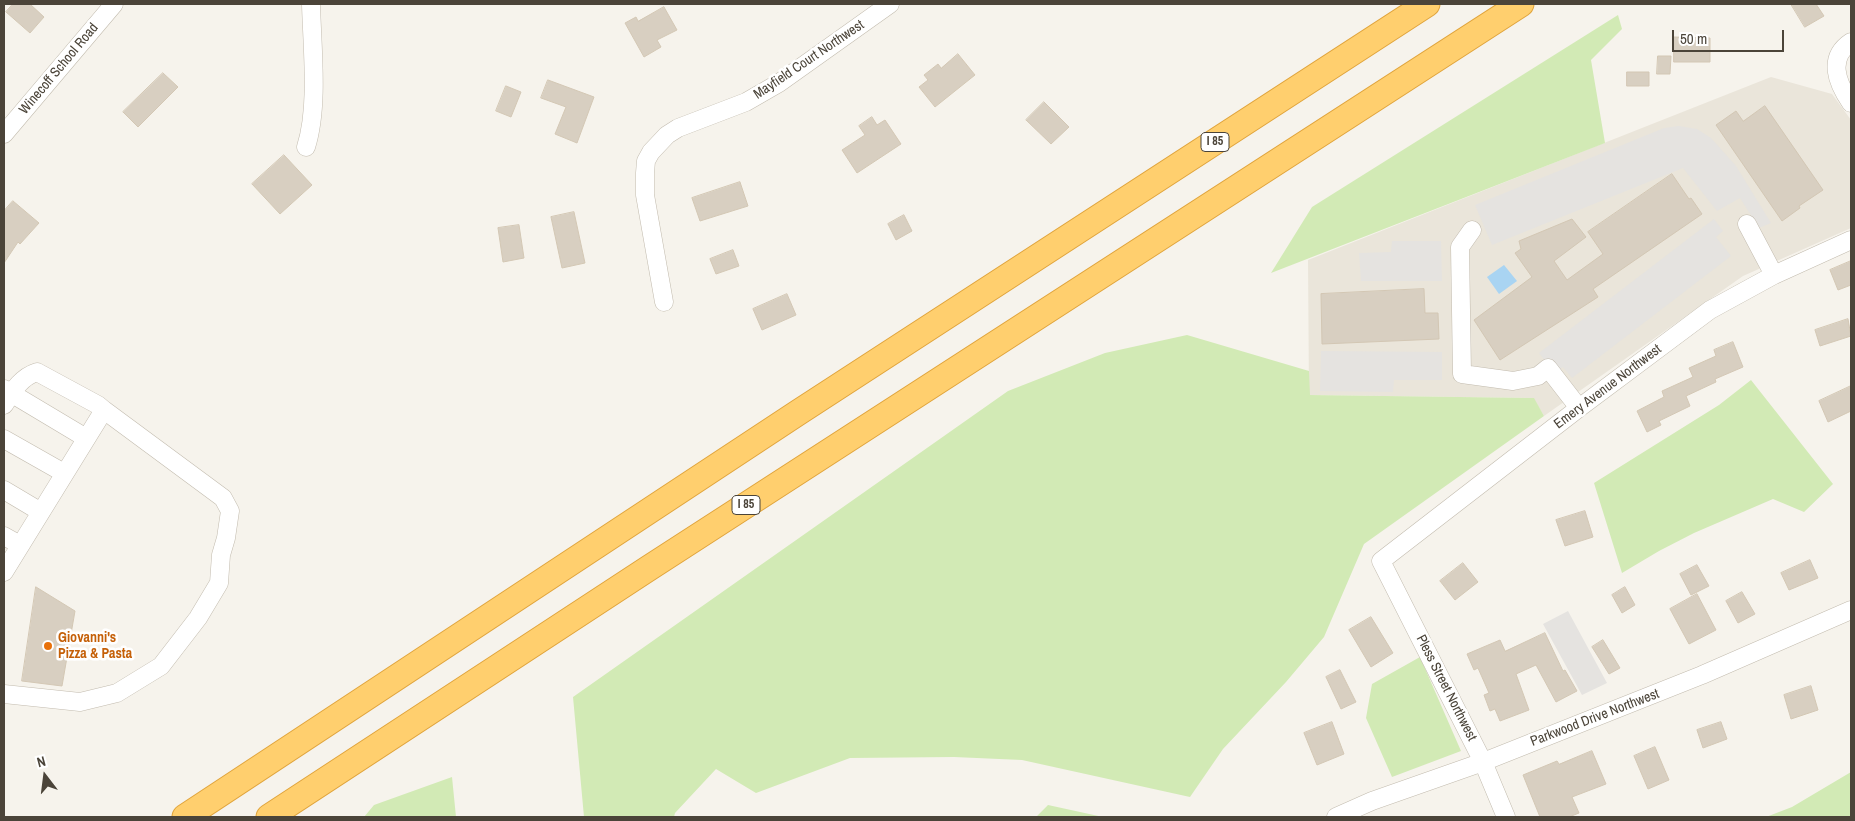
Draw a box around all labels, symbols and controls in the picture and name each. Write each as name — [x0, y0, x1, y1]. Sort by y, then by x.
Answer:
street label: Mayfield Court Northwest — [751, 17, 867, 103]
street label: Winecoff School Road — [16, 20, 102, 118]
scale bar — [1675, 20, 1788, 52]
text: 50 m — [1680, 28, 1707, 49]
road number: I 85 — [1201, 132, 1229, 152]
street label: Emery Avenue Northwest — [1551, 341, 1665, 433]
road number: I 85 — [732, 496, 760, 514]
place label: Giovanni's Pizza & Pasta — [58, 630, 132, 662]
street label: Pless Street Northwest — [1412, 632, 1480, 744]
marker: Giovanni's Pizza & Pasta — [42, 640, 54, 652]
street label: Parkwood Drive Northwest — [1528, 686, 1662, 750]
north arrow — [20, 751, 70, 801]
text: N — [35, 752, 47, 771]

